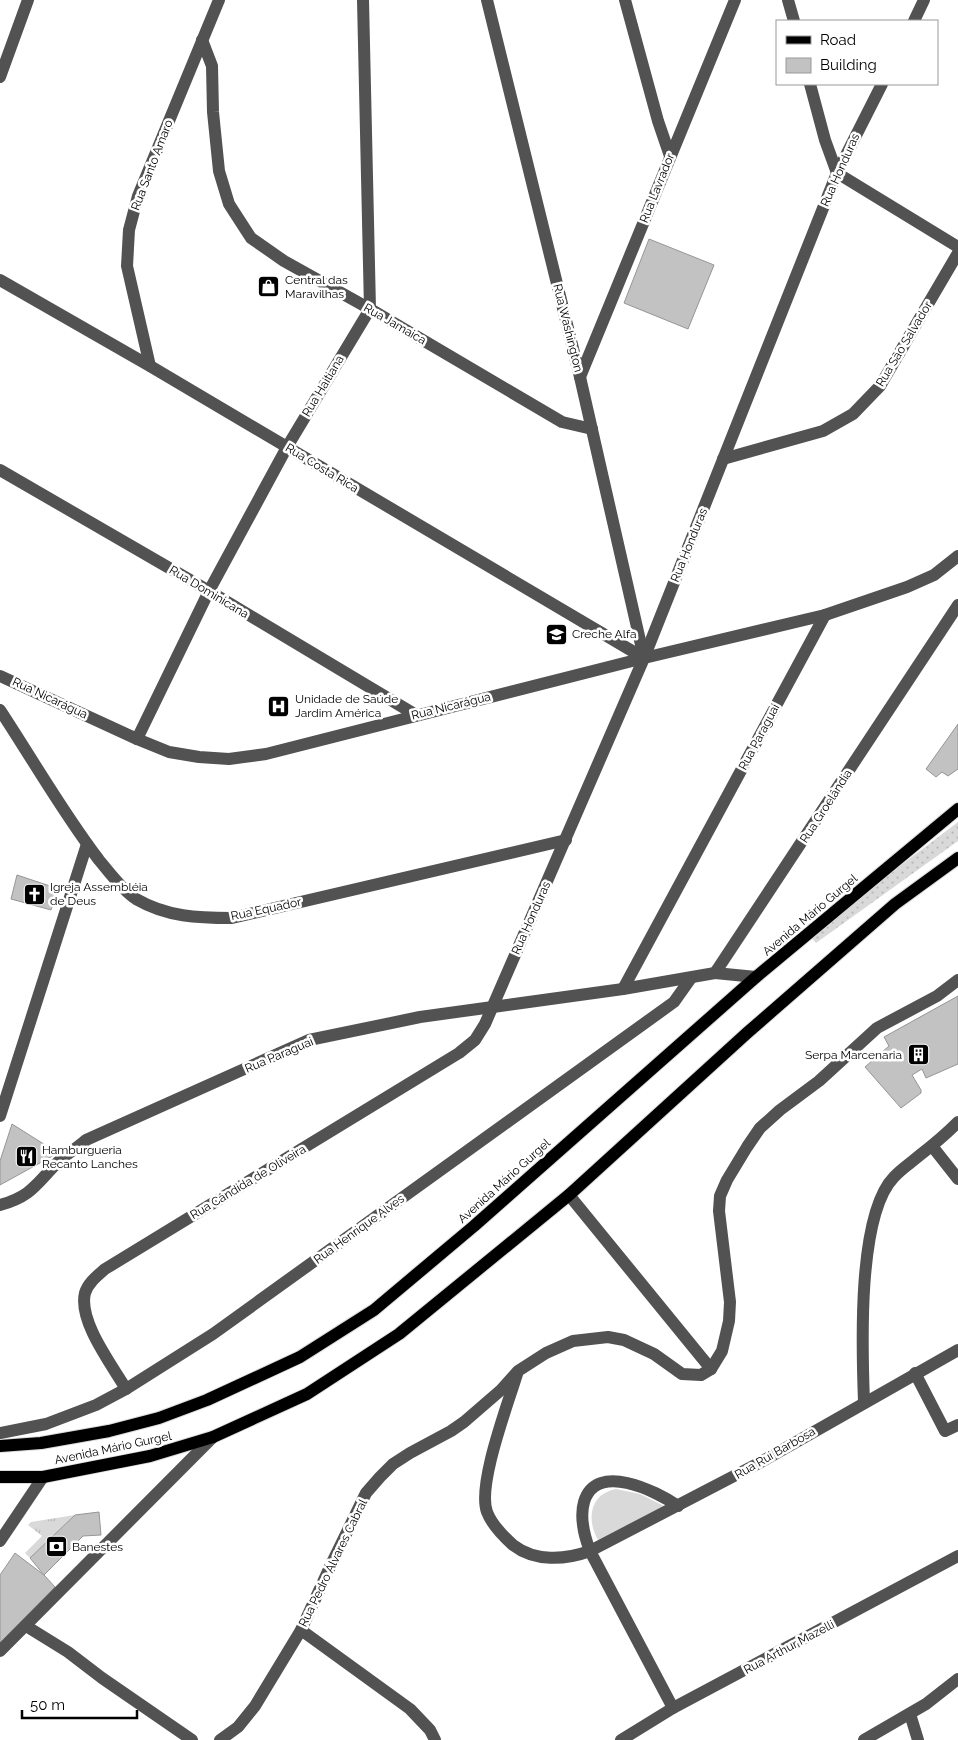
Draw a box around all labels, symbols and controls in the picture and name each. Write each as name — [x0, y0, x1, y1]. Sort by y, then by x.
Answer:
legend — [776, 20, 938, 85]
text: Road — [820, 31, 856, 49]
text: Building — [820, 56, 877, 74]
street label: Rua Santo Amaro — [128, 118, 176, 212]
street label: Rua Honduras — [818, 131, 862, 209]
street label: Rua Lavrador — [637, 150, 678, 225]
place label: Central das Maravilhas — [285, 273, 348, 301]
shop icon: Central das Maravilhas — [257, 275, 281, 299]
street label: Rua Washington — [550, 282, 586, 374]
street label: Rua São Salvador — [873, 298, 935, 389]
street label: Rua Jamaica — [361, 301, 429, 347]
street label: Rua Haitiana — [299, 353, 347, 419]
street label: Rua Costa Rica — [283, 441, 361, 495]
street label: Rua Honduras — [668, 506, 710, 584]
street label: Rua Dominicana — [167, 563, 251, 621]
school or university icon: Creche Alfa — [544, 622, 568, 646]
place label: Creche Alfa — [572, 627, 636, 641]
street label: Rua Nicarágua — [10, 674, 90, 722]
street label: Rua Nicarágua — [410, 689, 492, 723]
place label: Unidade de Saúde Jardim América — [295, 692, 398, 720]
hospital icon: Unidade de Saúde Jardim América — [267, 694, 291, 718]
street label: Rua Paraguai — [736, 702, 782, 772]
street label: Rua Groelândia — [797, 767, 855, 845]
street label: Avenida Mário Gurgel — [760, 871, 861, 959]
street label: Rua Honduras — [509, 879, 553, 957]
place label: Igreja Assembléia de Deus — [50, 880, 148, 908]
church icon: Igreja Assembléia de Deus — [22, 882, 46, 906]
street label: Rua Equador — [230, 895, 303, 923]
street label: Rua Paraguai — [243, 1034, 315, 1076]
building icon: Serpa Marcenaria — [906, 1043, 930, 1067]
place label: Serpa Marcenaria — [805, 1048, 902, 1062]
street label: Avenida Mário Gurgel — [455, 1135, 553, 1226]
street label: Rua Cândida de Oliveira — [188, 1142, 308, 1222]
place label: Hamburgueria Recanto Lanches — [42, 1143, 138, 1171]
restaurant icon: Hamburgueria Recanto Lanches — [14, 1145, 38, 1169]
street label: Rua Henrique Alves — [311, 1191, 407, 1267]
street label: Rua Rui Barbosa — [732, 1424, 818, 1482]
street label: Avenida Mário Gurgel — [53, 1429, 173, 1467]
street label: Rua Pedro Álvares Cabral — [296, 1496, 370, 1629]
bank icon: Banestes — [44, 1535, 68, 1559]
place label: Banestes — [72, 1540, 123, 1554]
street label: Rua Arthur Mazelli — [741, 1617, 837, 1677]
scale bar — [22, 1688, 138, 1720]
text: 50 m — [30, 1696, 65, 1714]

